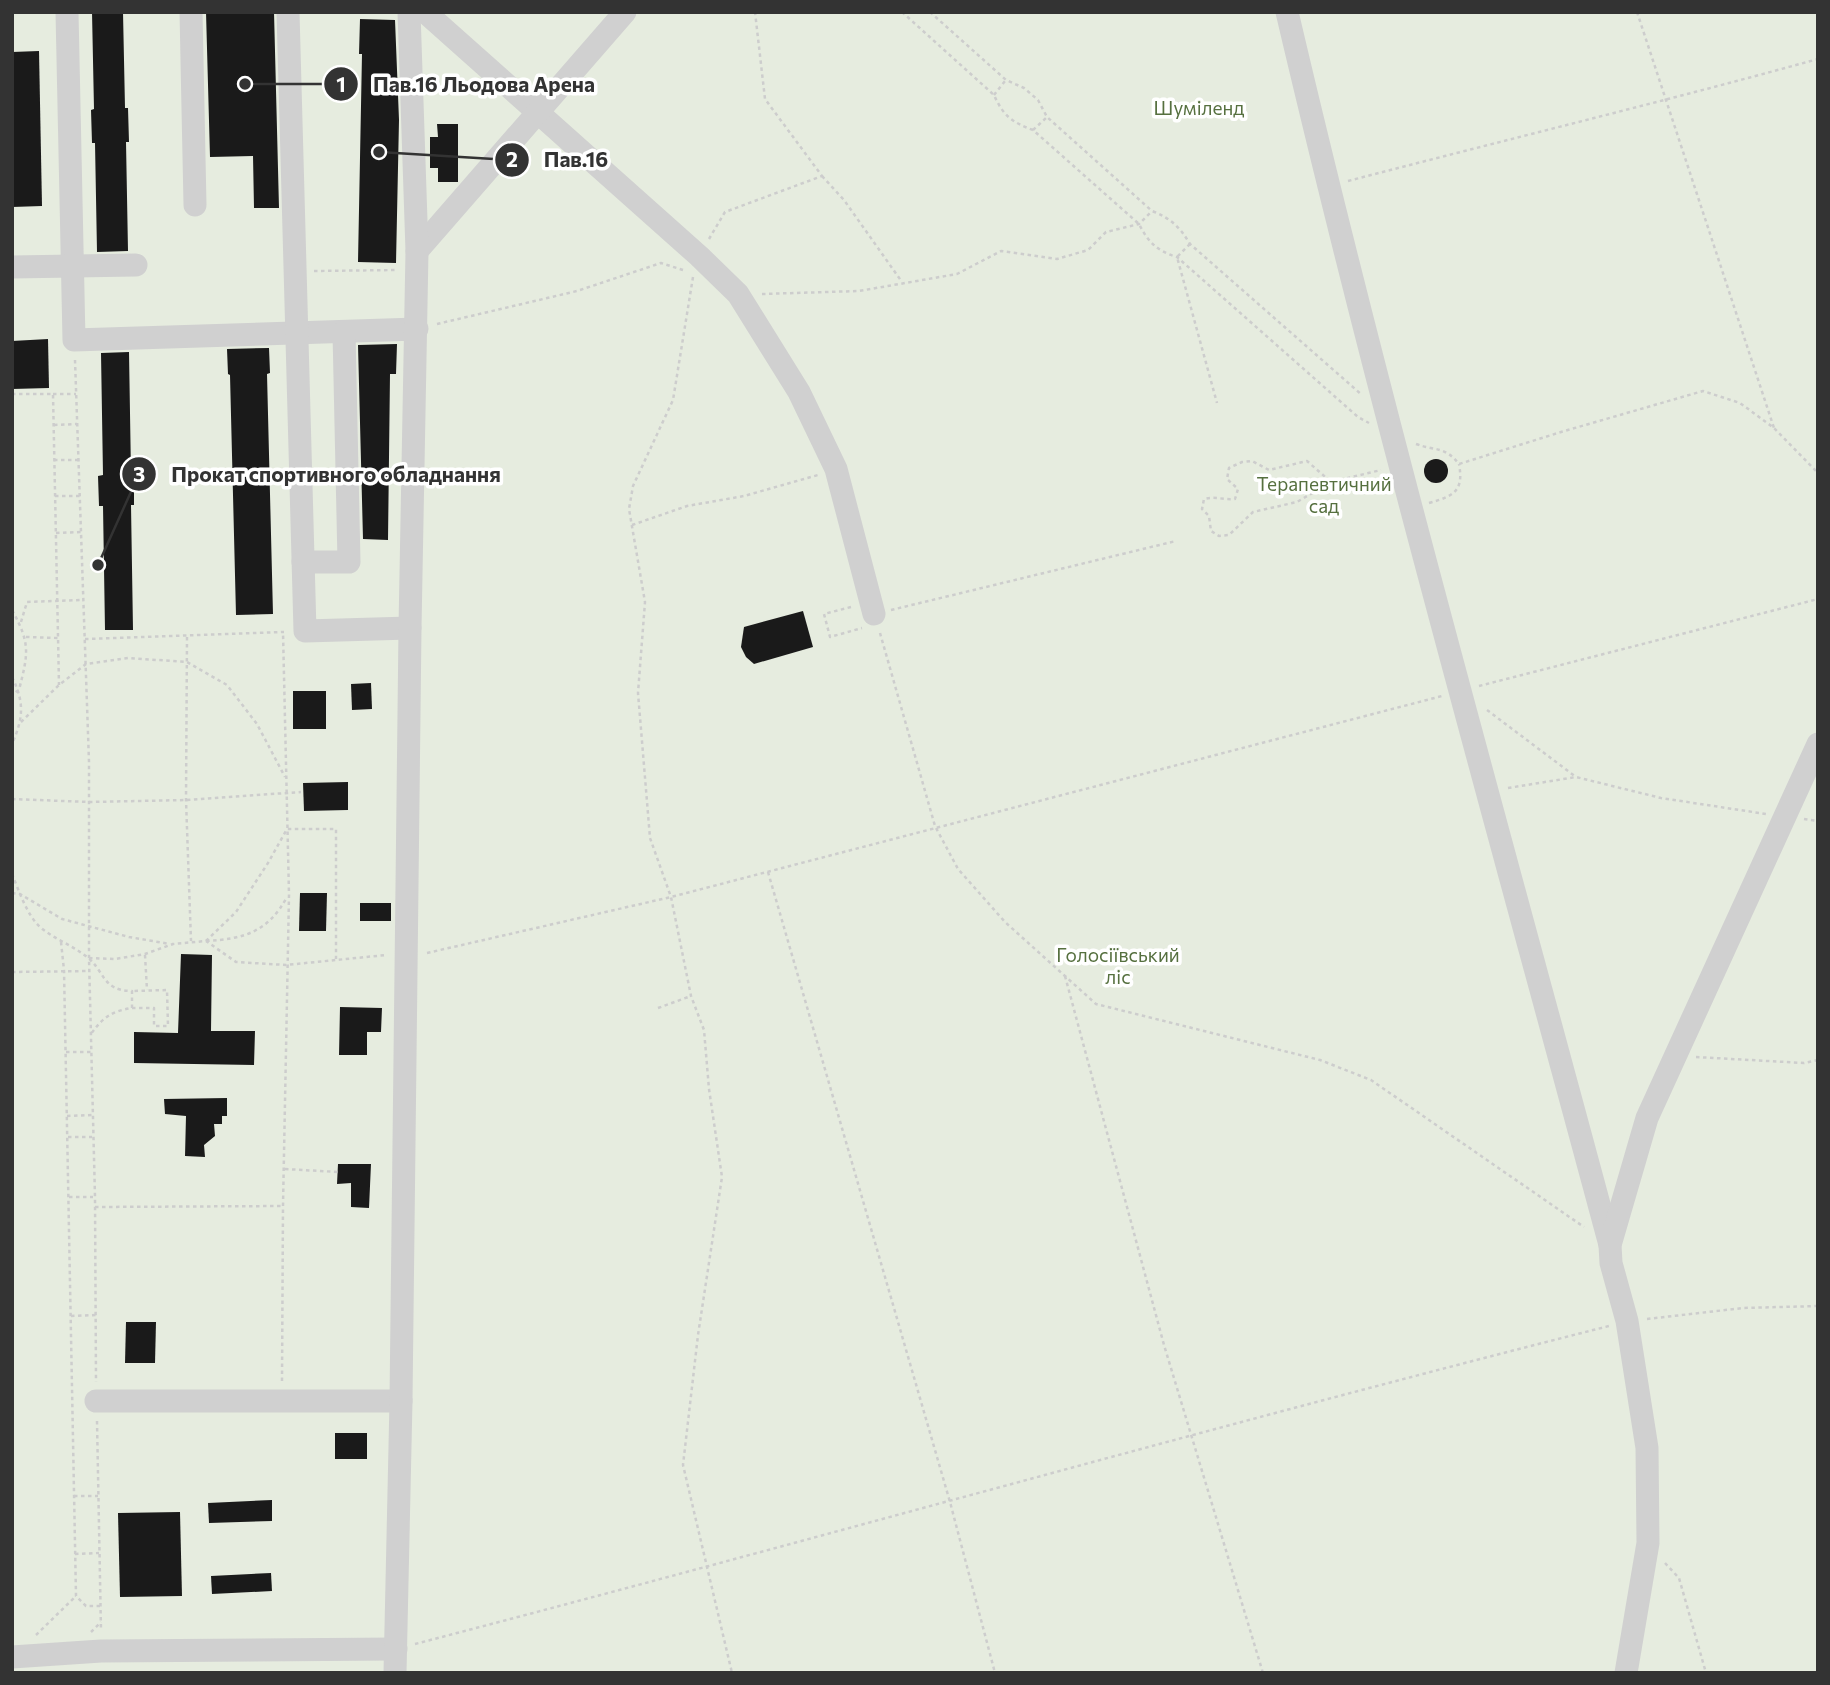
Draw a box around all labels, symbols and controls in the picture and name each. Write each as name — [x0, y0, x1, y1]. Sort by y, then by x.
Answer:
callout: Пав.16 Льодова Арена — [324, 63, 609, 105]
text: 1 — [336, 71, 346, 96]
text: Пав.16 Льодова Арена — [373, 71, 595, 96]
park label: Шуміленд — [1154, 96, 1244, 119]
callout: Пав.16 — [495, 139, 622, 181]
text: 2 — [506, 146, 518, 171]
text: Пав.16 — [544, 146, 608, 171]
callout: Прокат спортивного обладнання — [122, 453, 514, 495]
text: 3 — [133, 461, 145, 486]
text: Прокат спортивного обладнання — [171, 461, 501, 486]
park label: Терапевтичний сад — [1256, 472, 1392, 517]
park label: Голосіївський ліс — [1056, 943, 1180, 988]

